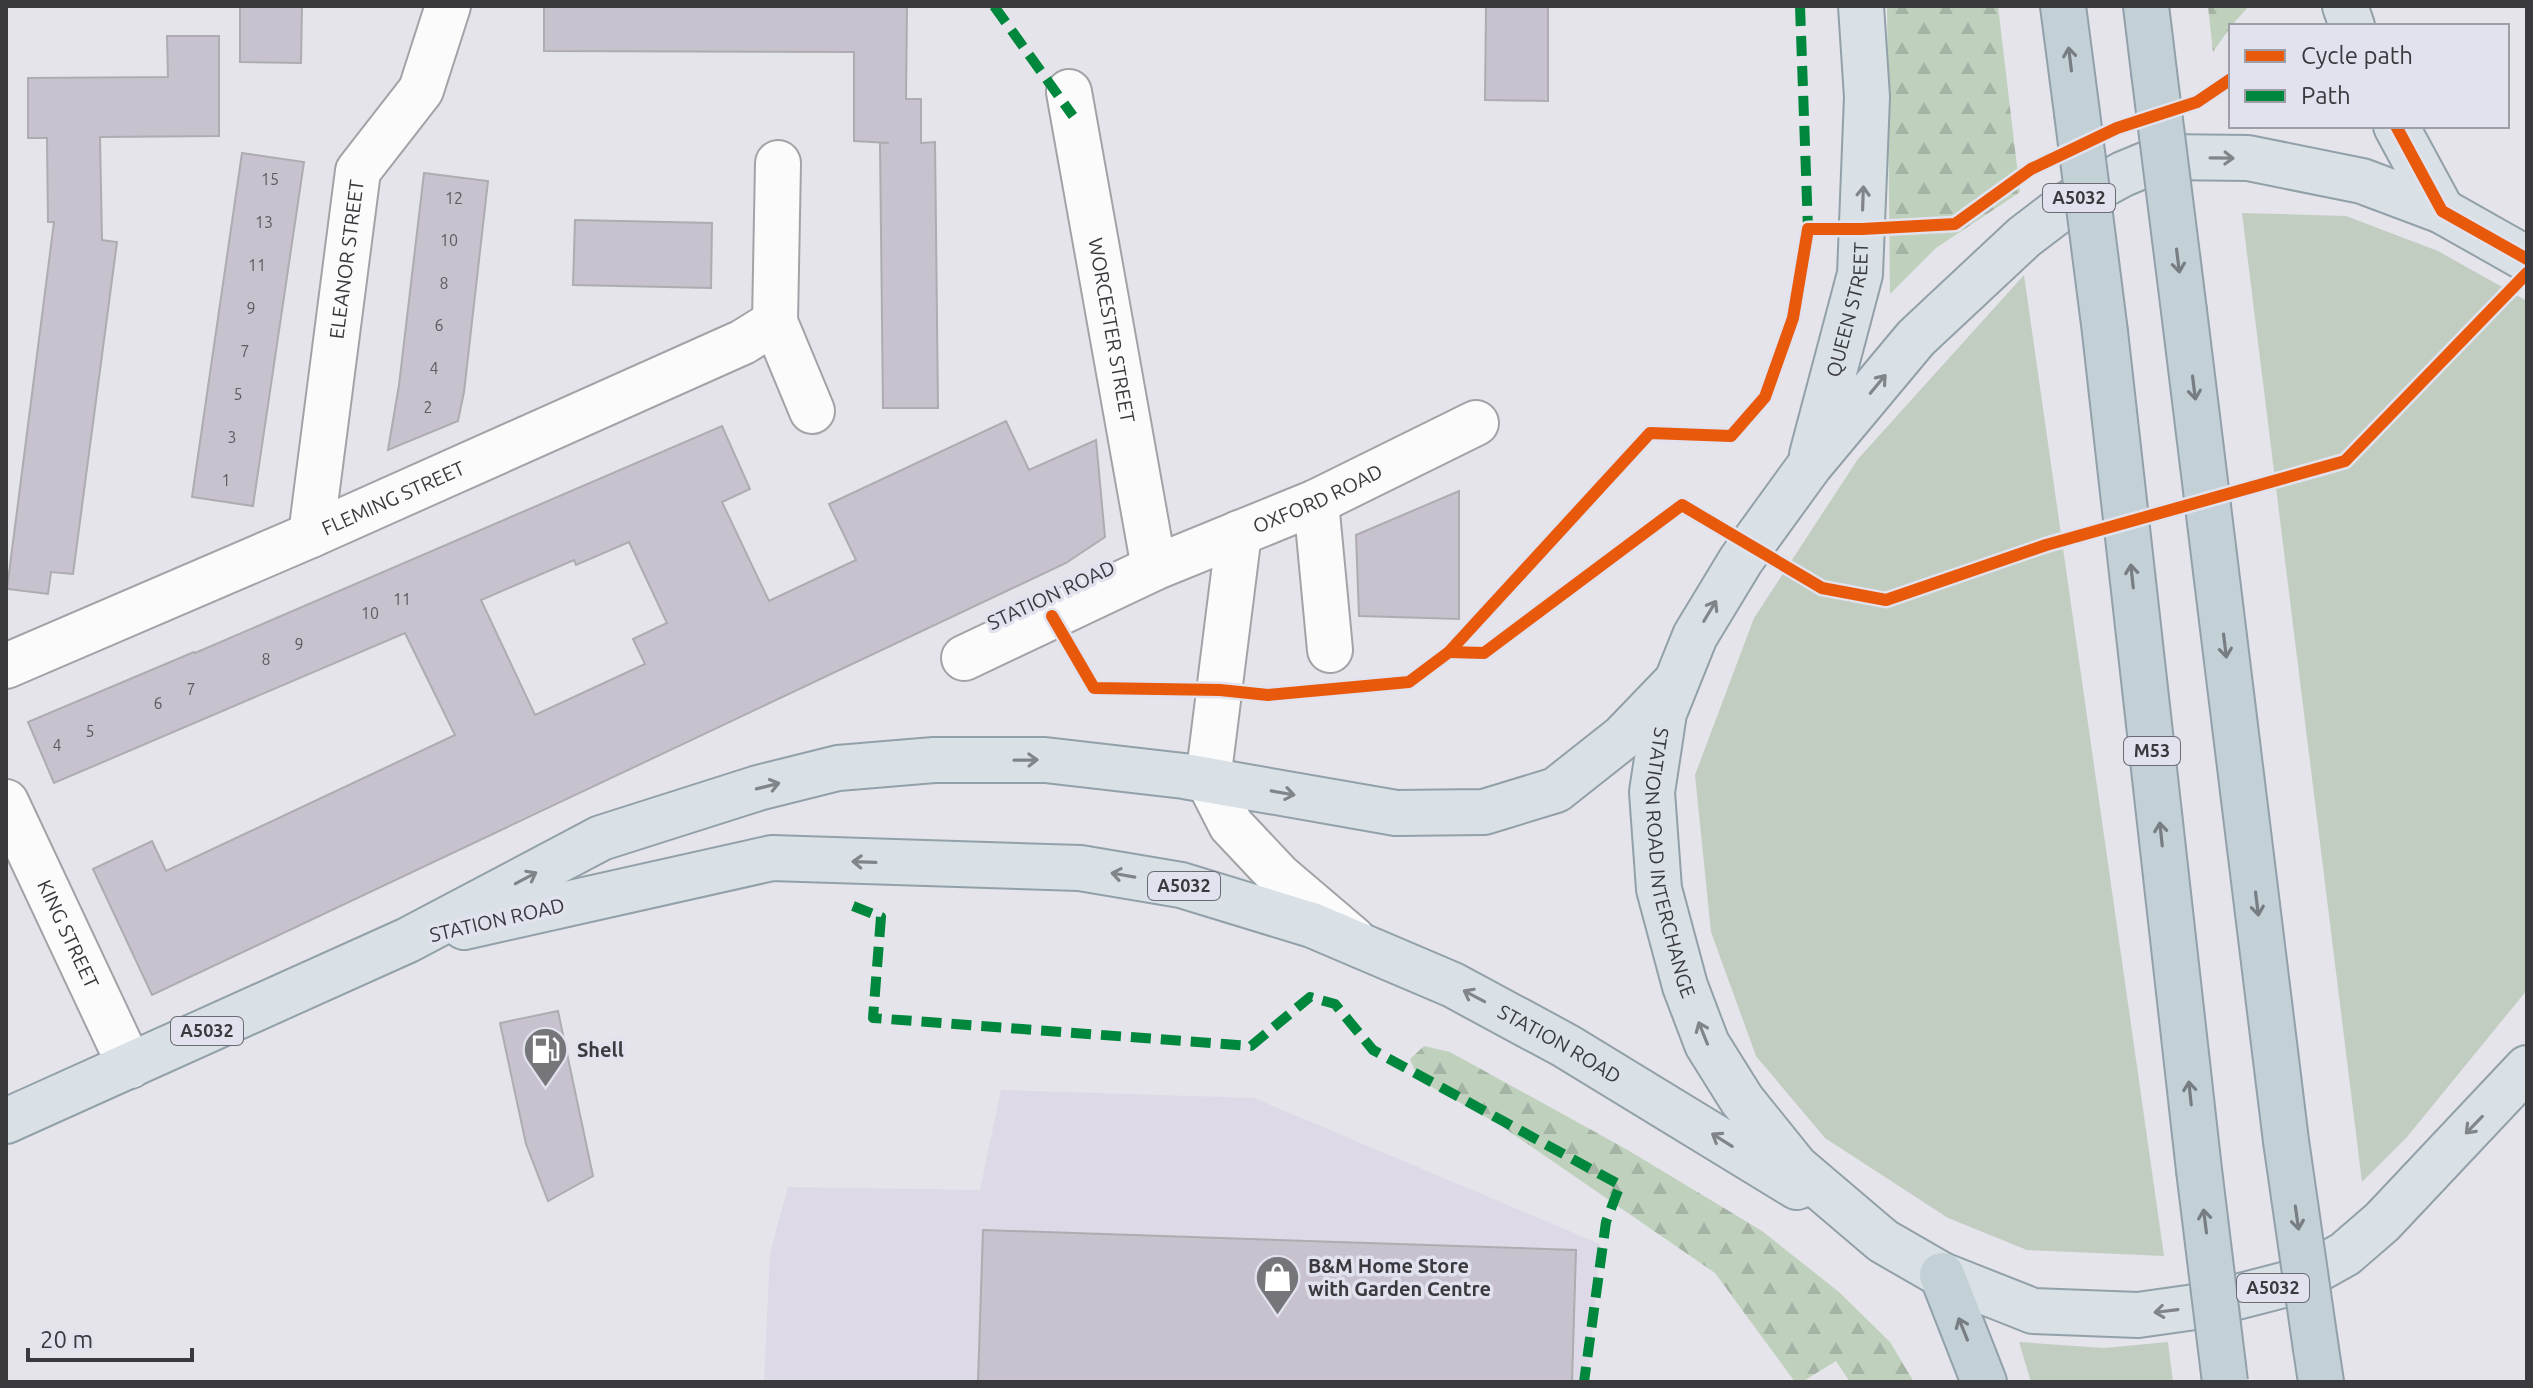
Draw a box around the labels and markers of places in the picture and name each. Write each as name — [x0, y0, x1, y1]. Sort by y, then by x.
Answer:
fuel station icon: Shell — [522, 1026, 570, 1089]
place label: Shell — [577, 1038, 624, 1061]
shop icon: B&M Home Store with Garden Centre — [1253, 1253, 1301, 1316]
place label: B&M Home Store with Garden Centre — [1308, 1254, 1491, 1300]

